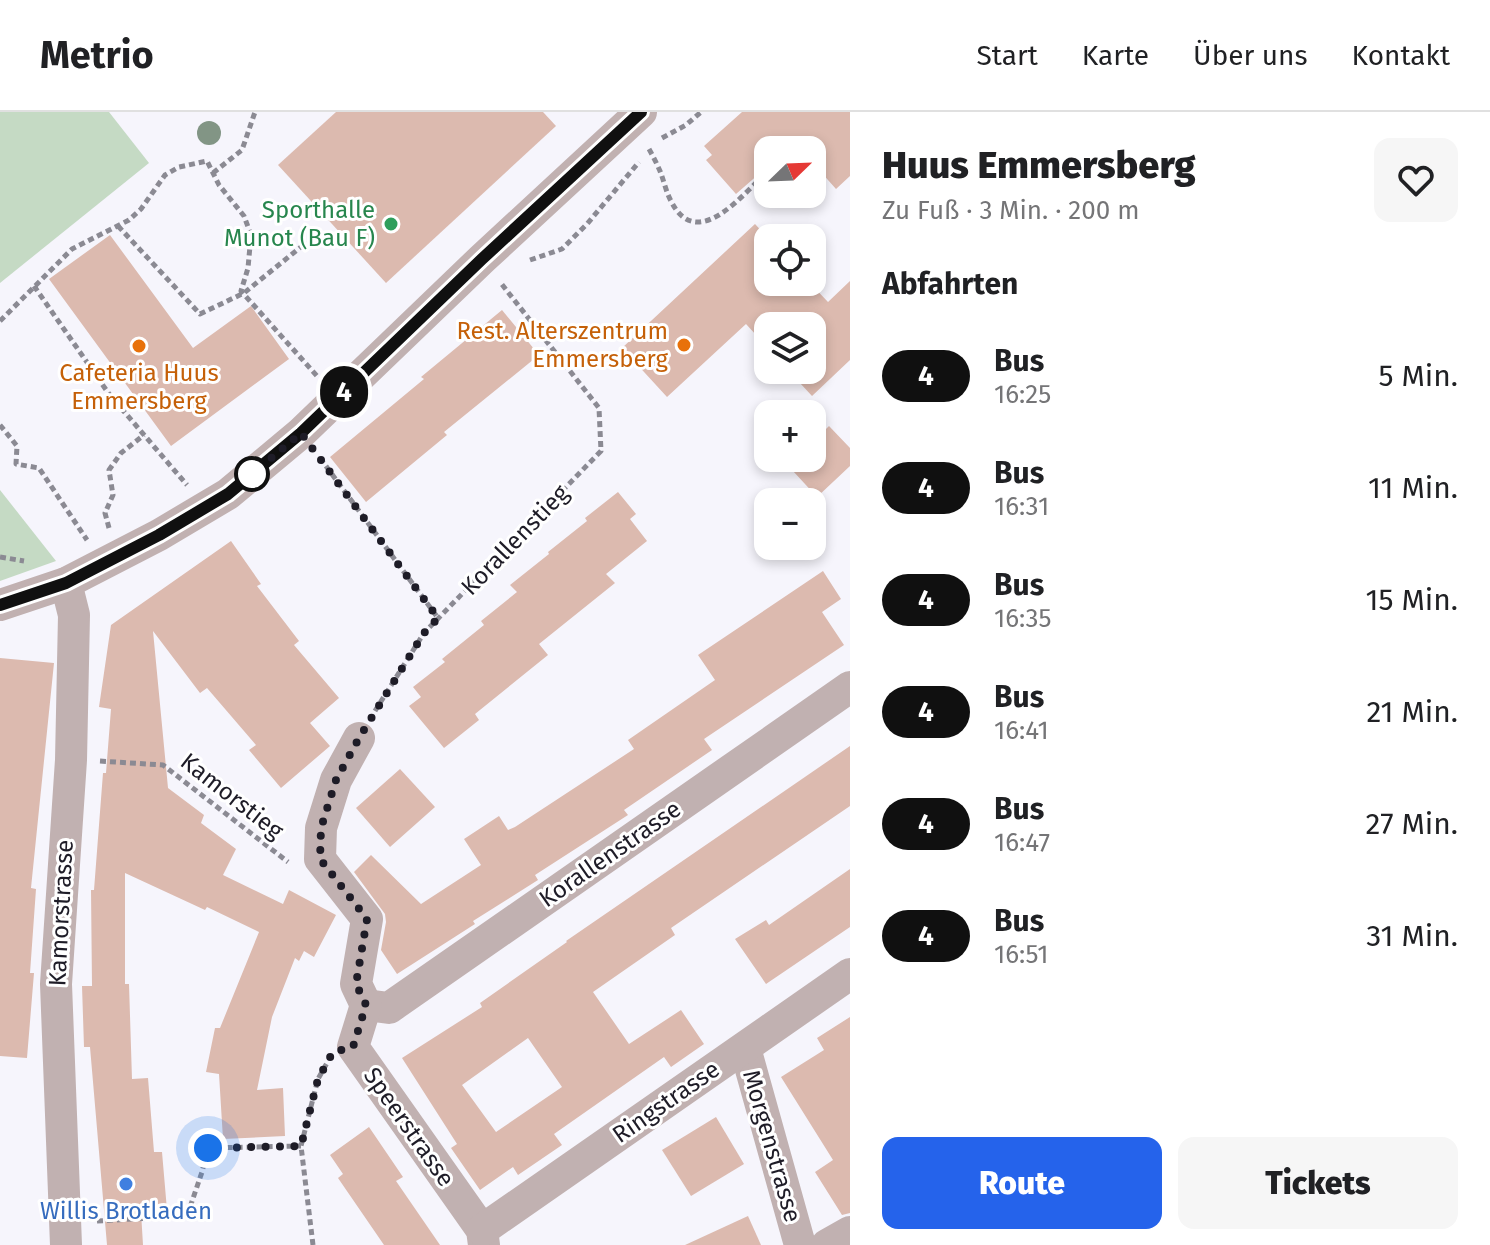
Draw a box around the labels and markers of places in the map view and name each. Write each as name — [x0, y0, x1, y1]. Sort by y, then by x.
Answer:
place label: Sporthalle Munot (Bau F) — [224, 196, 375, 252]
marker: Sporthalle Munot (Bau F) — [382, 215, 400, 233]
place label: Rest. Alterszentrum Emmersberg — [456, 317, 669, 373]
marker: Rest. Alterszentrum Emmersberg — [675, 336, 693, 354]
marker: Cafeteria Huus Emmersberg — [130, 337, 148, 355]
place label: Cafeteria Huus Emmersberg — [59, 359, 219, 415]
unlabelled marker — [235, 457, 269, 491]
marker: Willis Brotladen — [117, 1175, 135, 1193]
place label: Willis Brotladen — [40, 1197, 212, 1225]

